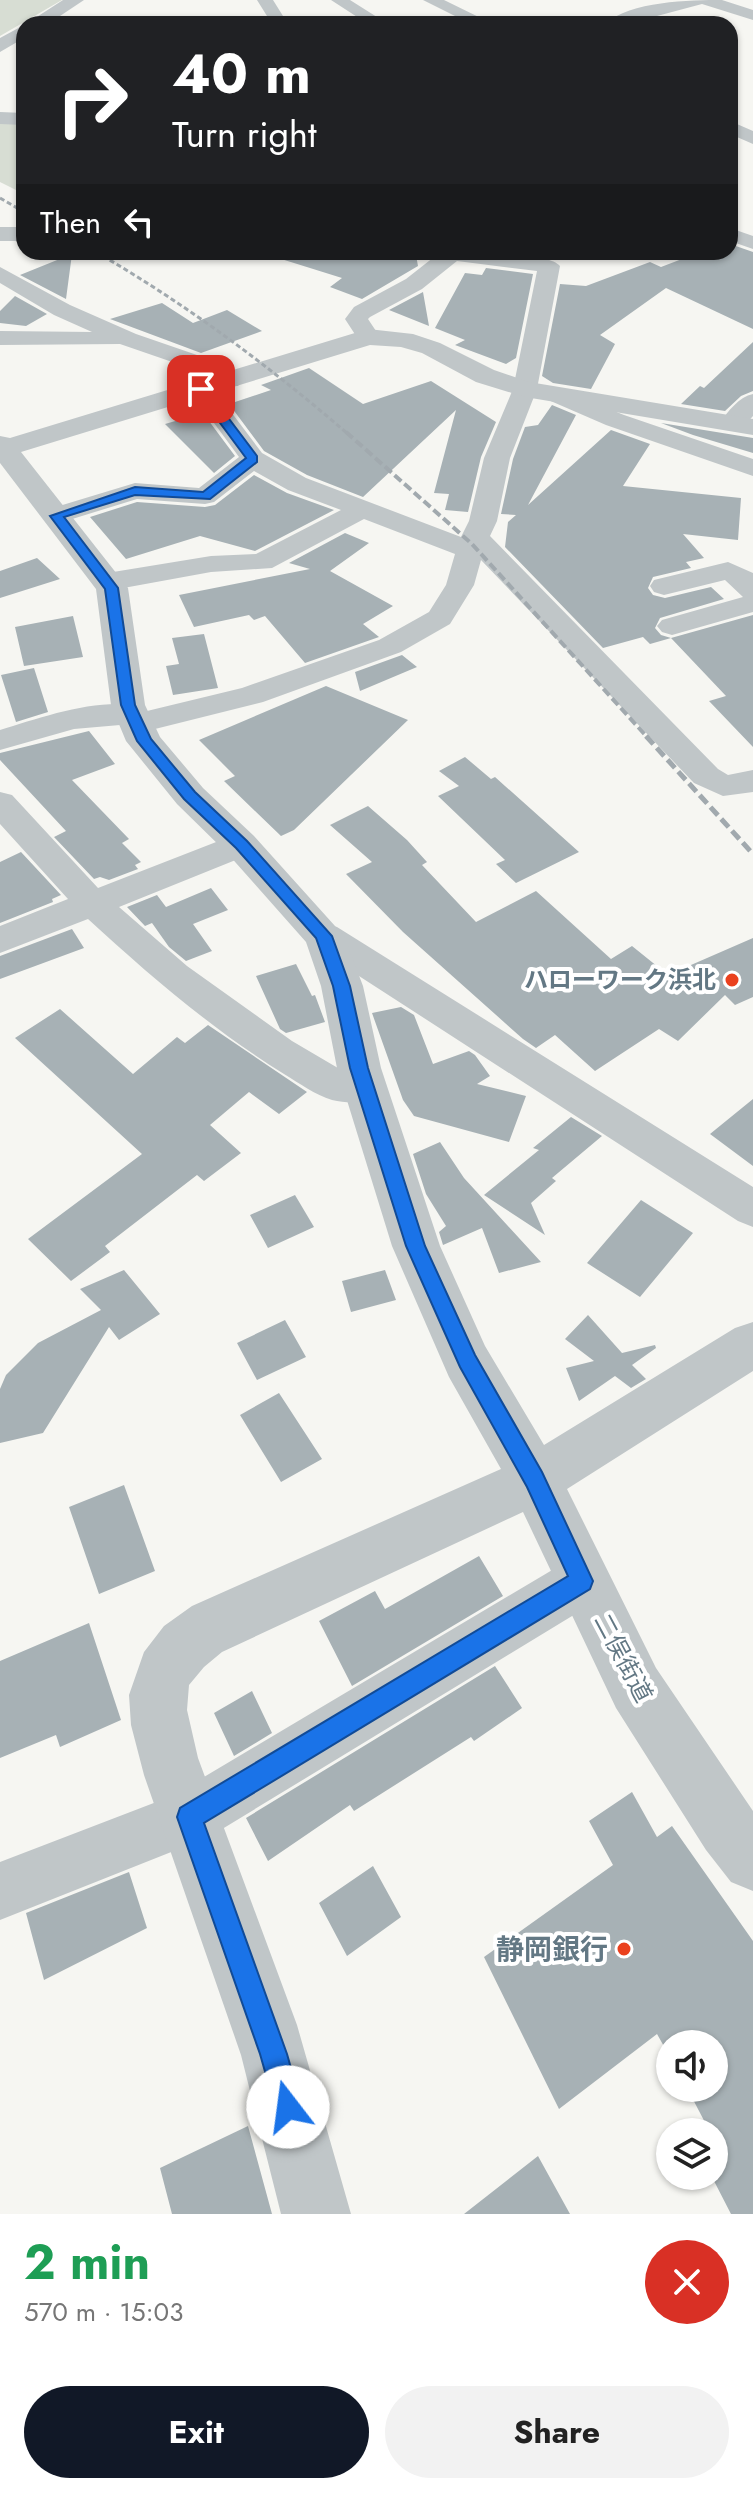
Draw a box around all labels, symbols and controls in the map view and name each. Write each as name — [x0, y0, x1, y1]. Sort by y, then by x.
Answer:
text: 40 m — [172, 33, 311, 114]
icon: right — [40, 48, 144, 152]
text: Turn right — [172, 108, 317, 160]
icon: left — [117, 200, 161, 244]
text: Then — [40, 201, 101, 244]
pin — [167, 355, 235, 423]
icon: arrive — [179, 367, 223, 411]
place label: ハローワーク浜北 — [524, 962, 716, 997]
marker: ハローワーク浜北 — [723, 971, 741, 989]
street label: 二俣街道 — [585, 1607, 661, 1708]
place label: 静岡銀行 — [496, 1929, 608, 1970]
marker: 静岡銀行 — [615, 1940, 633, 1958]
map controls — [656, 2030, 728, 2190]
button: sound — [656, 2030, 728, 2102]
position arrow — [246, 2065, 330, 2149]
button: layers — [656, 2118, 728, 2190]
text: 2 min — [24, 2228, 150, 2297]
button: close — [645, 2240, 729, 2324]
text: 570 m · 15:03 — [24, 2293, 183, 2331]
button: Exit — [24, 2386, 369, 2478]
button: Share — [385, 2386, 729, 2478]

